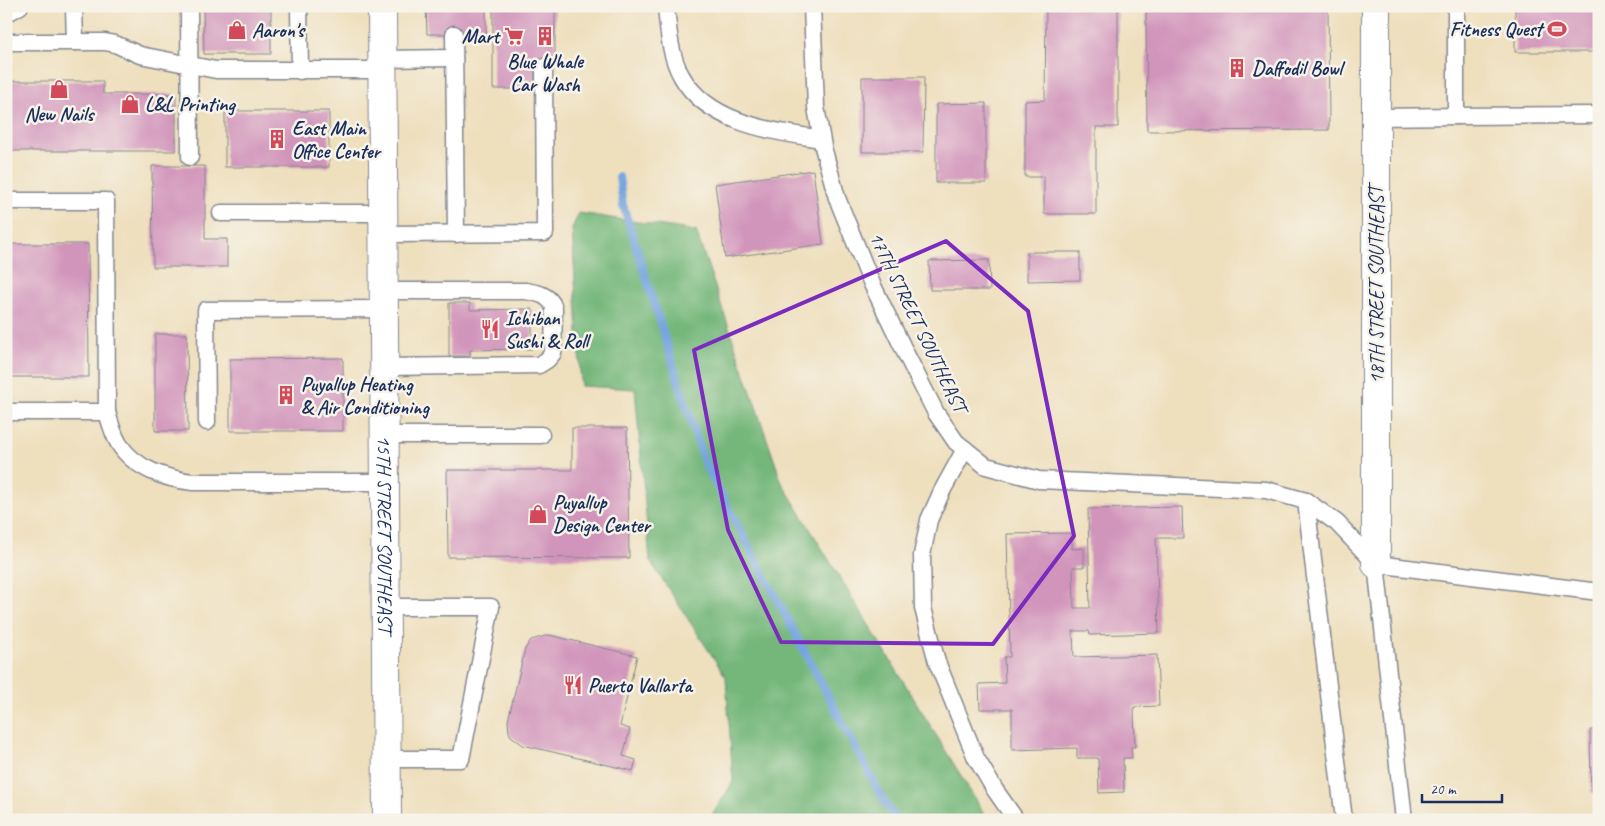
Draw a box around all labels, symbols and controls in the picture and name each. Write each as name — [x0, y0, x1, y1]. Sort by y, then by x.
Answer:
place label: Fitness Quest — [1450, 17, 1545, 42]
place label: Aaron's — [252, 18, 306, 43]
sports icon: Fitness Quest — [1546, 18, 1568, 40]
shop icon: Aaron's — [226, 19, 248, 41]
place label: Mart — [462, 24, 501, 49]
supermarket icon: Mart — [503, 25, 525, 47]
building icon: Blue Whale Car Wash — [534, 25, 556, 47]
place label: Blue Whale Car Wash — [507, 49, 585, 97]
place label: Daffodil Bowl — [1252, 56, 1346, 81]
building icon: Daffodil Bowl — [1226, 57, 1248, 79]
shop icon: New Nails — [48, 78, 70, 100]
place label: L&L Printing — [145, 92, 236, 117]
shop icon: L&L Printing — [119, 93, 141, 115]
place label: New Nails — [25, 102, 95, 127]
place label: East Main Office Center — [292, 116, 383, 164]
building icon: East Main Office Center — [266, 128, 288, 150]
street label: 18TH STREET SOUTHEAST — [1364, 181, 1389, 384]
street label: 17TH STREET SOUTHEAST — [863, 228, 975, 421]
place label: Ichiban Sushi & Roll — [505, 306, 592, 354]
restaurant icon: Ichiban Sushi & Roll — [479, 318, 501, 340]
place label: Puyallup Heating & Air Conditioning — [301, 372, 430, 420]
building icon: Puyallup Heating & Air Conditioning — [275, 384, 297, 406]
street label: 15TH STREET SOUTHEAST — [372, 435, 398, 638]
place label: Puyallup Design Center — [553, 490, 653, 538]
shop icon: Puyallup Design Center — [527, 503, 549, 525]
place label: Puerto Vallarta — [588, 673, 694, 698]
restaurant icon: Puerto Vallarta — [562, 674, 584, 696]
scale bar — [1422, 771, 1502, 803]
text: 20 m — [1430, 780, 1457, 799]

